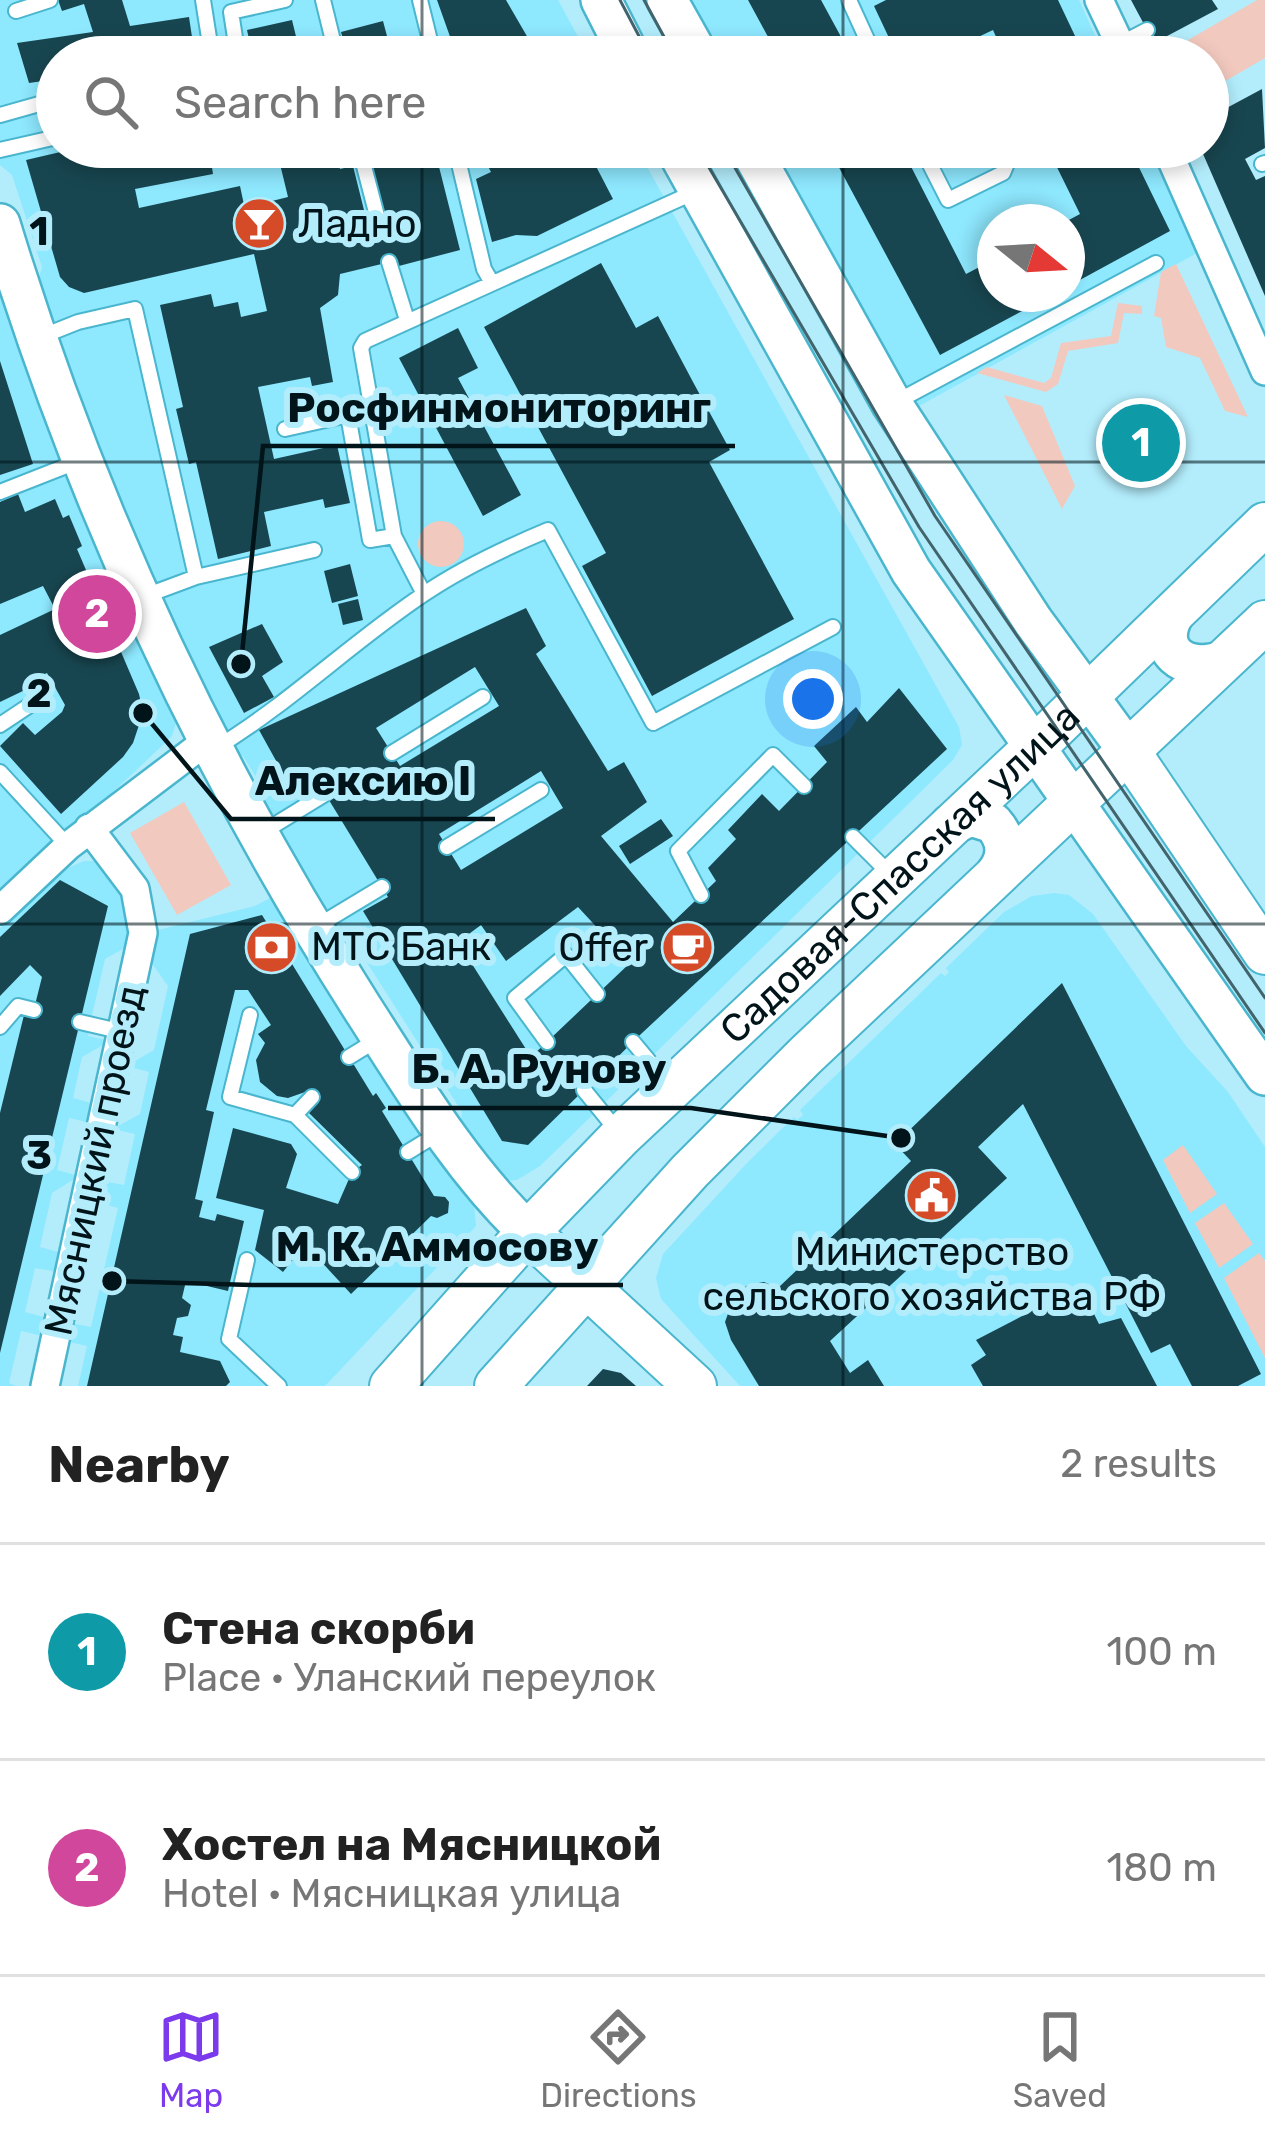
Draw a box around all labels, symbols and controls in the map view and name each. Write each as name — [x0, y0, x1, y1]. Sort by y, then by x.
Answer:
search box — [36, 36, 1229, 168]
icon: search — [78, 69, 144, 135]
text: Search here — [174, 76, 426, 129]
bar icon: Ладно — [231, 196, 287, 252]
place label: Ладно — [298, 201, 417, 247]
north arrow — [977, 204, 1085, 312]
text: 1 — [29, 209, 49, 255]
callout: Росфинмониторинг — [263, 368, 735, 446]
text: Росфинмониторинг — [287, 383, 711, 433]
pin: 1 — [1102, 398, 1180, 488]
pin: 2 — [58, 569, 136, 659]
your location — [783, 669, 843, 729]
text: 2 — [26, 671, 52, 717]
street label: Садовая-Спасская улица — [711, 693, 1089, 1053]
callout: Алексию I — [231, 741, 495, 819]
text: Алексию I — [255, 756, 471, 806]
bank icon: МТС Банк — [244, 919, 300, 975]
cafe icon: Offer — [659, 920, 715, 976]
place label: МТС Банк — [311, 924, 491, 970]
place label: Offer — [558, 925, 648, 971]
street label: Мясницкий проезд — [35, 980, 155, 1340]
callout: Б. А. Рунову — [388, 1030, 691, 1108]
text: Б. А. Рунову — [411, 1044, 667, 1094]
text: 3 — [26, 1133, 52, 1179]
public building icon: Министерство сельского хозяйства РФ — [904, 1167, 960, 1223]
callout: М. К. Аммосову — [252, 1207, 623, 1285]
text: М. К. Аммосову — [275, 1222, 599, 1272]
place label: Министерство сельского хозяйства РФ — [703, 1229, 1161, 1320]
text: Nearby — [48, 1434, 230, 1495]
text: 2 results — [1060, 1441, 1217, 1487]
text: Стена скорби — [162, 1602, 475, 1655]
text: 1 — [77, 1629, 97, 1675]
text: 100 m — [1107, 1629, 1217, 1675]
text: Place · Уланский переулок — [162, 1655, 656, 1701]
text: Хостел на Мясницкой — [162, 1818, 661, 1871]
text: 2 — [74, 1845, 100, 1891]
text: 180 m — [1107, 1845, 1217, 1891]
text: Hotel · Мясницкая улица — [162, 1871, 621, 1917]
tab: Map — [158, 2004, 224, 2115]
tab: Directions — [540, 2004, 697, 2115]
tab: Saved — [1013, 2004, 1107, 2115]

